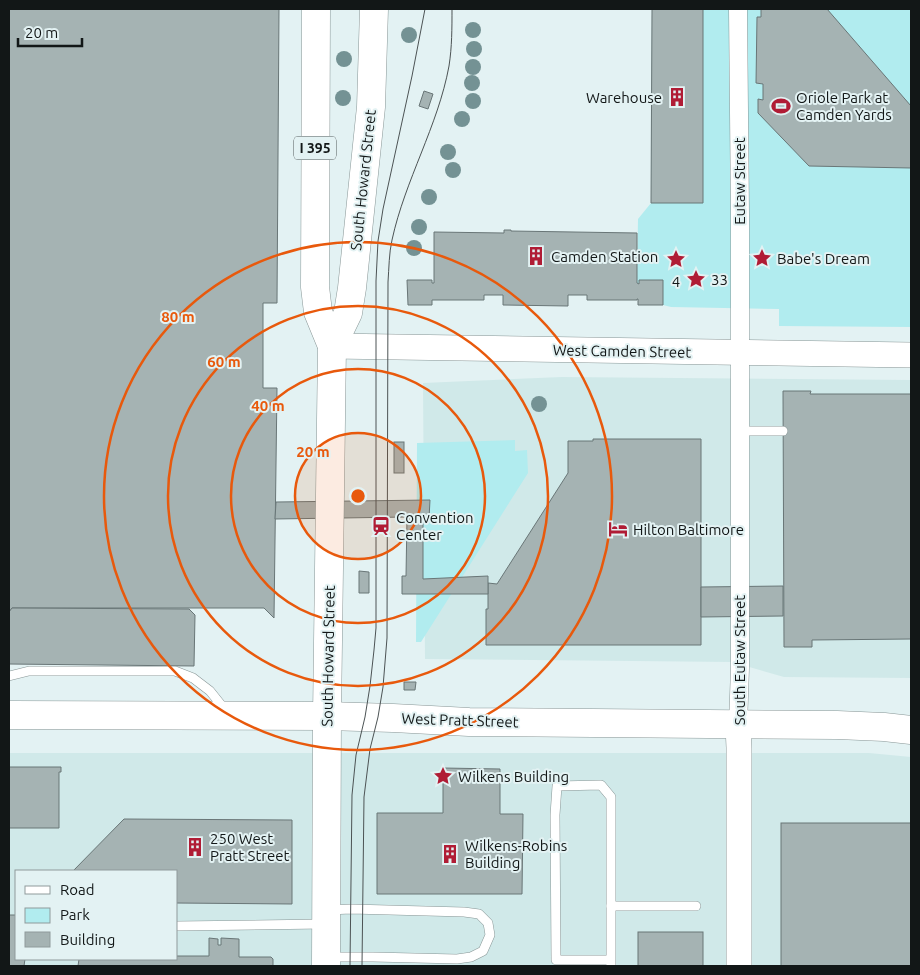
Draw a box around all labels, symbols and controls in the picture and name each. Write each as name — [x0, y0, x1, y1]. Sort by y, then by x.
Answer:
scale bar — [18, 15, 81, 47]
text: 20 m — [25, 24, 58, 41]
building icon: Warehouse — [666, 86, 688, 108]
place label: Warehouse — [586, 89, 662, 106]
place label: Oriole Park at Camden Yards — [796, 89, 892, 123]
sports icon: Oriole Park at Camden Yards — [770, 95, 792, 117]
street label: South Howard Street — [347, 109, 379, 251]
road number: I 395 — [294, 136, 336, 160]
street label: Eutaw Street — [731, 137, 748, 225]
building icon: Camden Station — [525, 245, 547, 267]
place icon: Babe's Dream — [751, 247, 773, 269]
place label: Camden Station — [551, 248, 658, 265]
place icon: 4 — [665, 248, 687, 270]
place label: Babe's Dream — [777, 250, 870, 267]
place icon: 33 — [685, 268, 707, 290]
place label: 33 — [711, 271, 728, 288]
place label: 4 — [672, 273, 680, 290]
text: 80 m — [161, 308, 195, 325]
street label: West Camden Street — [553, 341, 692, 361]
text: 60 m — [207, 353, 241, 370]
text: 40 m — [251, 397, 285, 414]
text: 20 m — [296, 443, 330, 460]
centre of rings — [349, 487, 367, 505]
place label: Convention Center — [396, 509, 474, 543]
station icon: Convention Center — [370, 515, 392, 537]
hotel icon: Hilton Baltimore — [607, 518, 629, 540]
place label: Hilton Baltimore — [633, 521, 744, 538]
street label: South Howard Street — [318, 585, 338, 727]
street label: South Eutaw Street — [731, 595, 748, 725]
street label: West Pratt Street — [401, 709, 519, 731]
place icon: Wilkens Building — [432, 765, 454, 787]
place label: Wilkens Building — [458, 768, 569, 785]
place label: 250 West Pratt Street — [210, 830, 290, 864]
building icon: 250 West Pratt Street — [184, 836, 206, 858]
place label: Wilkens-Robins Building — [465, 837, 567, 871]
building icon: Wilkens-Robins Building — [439, 843, 461, 865]
legend — [15, 870, 178, 960]
text: Road — [60, 881, 95, 898]
text: Park — [60, 906, 90, 923]
text: Building — [60, 931, 115, 948]

